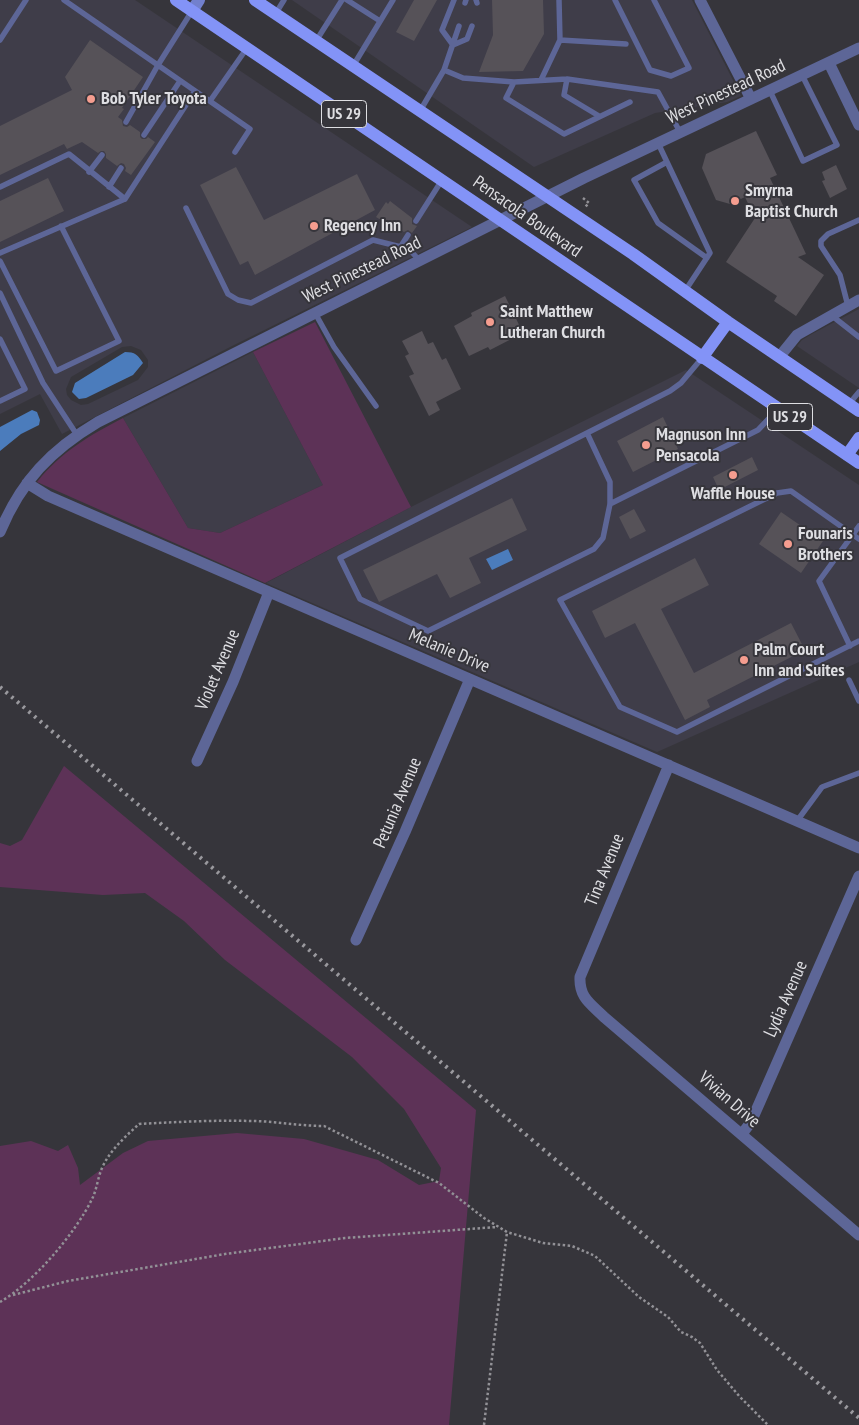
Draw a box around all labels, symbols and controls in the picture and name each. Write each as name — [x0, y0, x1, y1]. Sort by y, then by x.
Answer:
street label: West Pinestead Road — [663, 55, 789, 129]
place label: Bob Tyler Toyota — [101, 88, 207, 110]
marker: Bob Tyler Toyota — [85, 93, 97, 105]
road number: US 29 — [322, 100, 366, 128]
street label: Pensacola Boulevard — [469, 172, 585, 262]
place label: Smyrna Baptist Church — [745, 180, 838, 222]
marker: Smyrna Baptist Church — [729, 195, 741, 207]
place label: Regency Inn — [324, 215, 401, 237]
marker: Regency Inn — [308, 220, 320, 232]
street label: West Pinestead Road — [299, 232, 425, 308]
place label: Saint Matthew Lutheran Church — [500, 301, 605, 344]
marker: Saint Matthew Lutheran Church — [484, 316, 496, 328]
road number: US 29 — [768, 404, 812, 431]
place label: Magnuson Inn Pensacola — [656, 424, 746, 466]
marker: Magnuson Inn Pensacola — [640, 439, 652, 451]
marker: Waffle House — [727, 469, 739, 481]
place label: Waffle House — [691, 483, 775, 505]
place label: Founaris Brothers — [798, 523, 853, 566]
marker: Founaris Brothers — [782, 538, 794, 550]
street label: Melanie Drive — [405, 624, 493, 678]
street label: Violet Avenue — [191, 626, 245, 714]
place label: Palm Court Inn and Suites — [754, 639, 845, 682]
marker: Palm Court Inn and Suites — [738, 654, 750, 666]
street label: Petunia Avenue — [369, 755, 427, 851]
street label: Tina Avenue — [581, 831, 629, 909]
street label: Lydia Avenue — [760, 958, 812, 1040]
street label: Vivian Drive — [694, 1067, 764, 1133]

